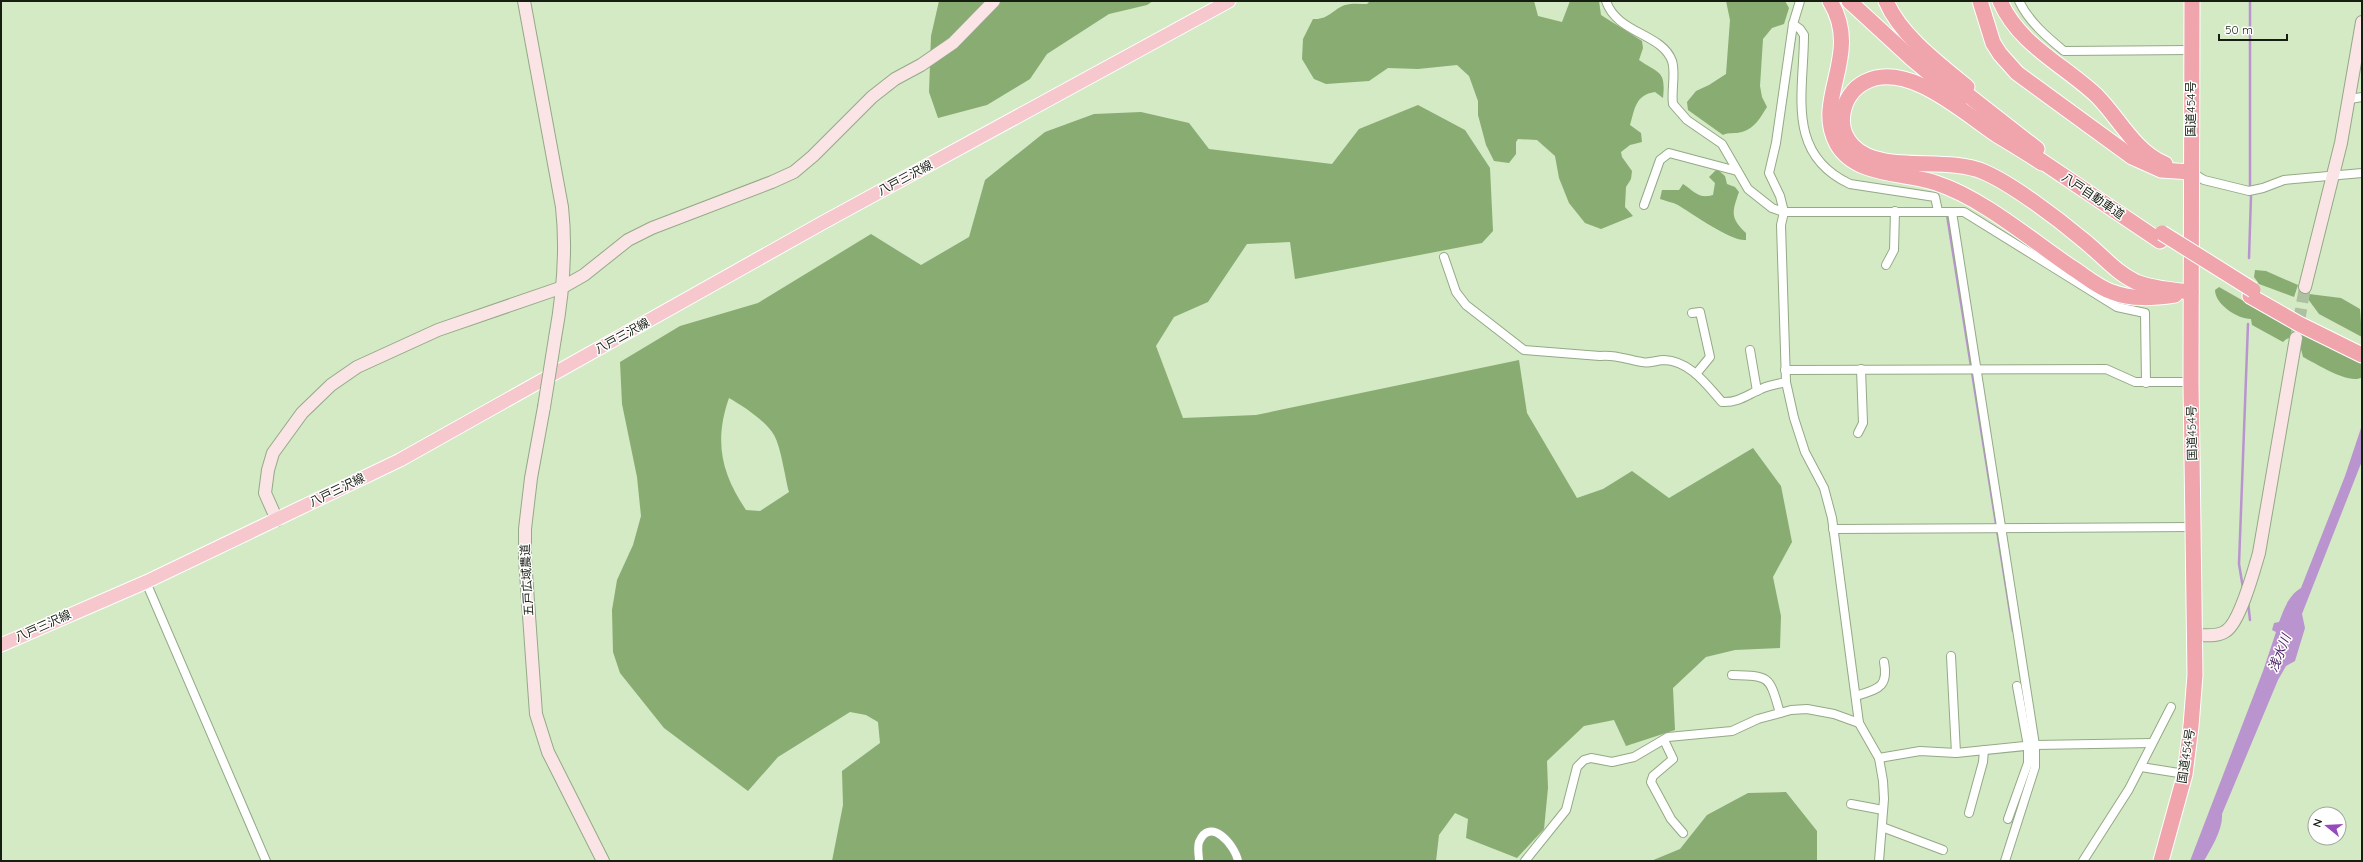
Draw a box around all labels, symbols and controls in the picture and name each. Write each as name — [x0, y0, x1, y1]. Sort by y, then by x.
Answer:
scale bar — [2219, 16, 2287, 42]
text: 50 m — [2225, 22, 2253, 37]
street label: 国道454号 — [2183, 81, 2198, 137]
street label: 八戸三沢線 — [875, 157, 935, 198]
street label: 八戸自動車道 — [2059, 169, 2127, 222]
street label: 八戸三沢線 — [592, 314, 652, 357]
street label: 国道454号 — [2184, 405, 2199, 461]
street label: 八戸三沢線 — [307, 470, 367, 509]
street label: 五戸広域農道 — [517, 544, 536, 616]
street label: 八戸三沢線 — [12, 606, 73, 645]
water label: 浅水川 — [2264, 630, 2294, 674]
street label: 国道454号 — [2174, 727, 2197, 784]
north arrow — [2307, 806, 2347, 846]
text: N — [2310, 817, 2325, 829]

